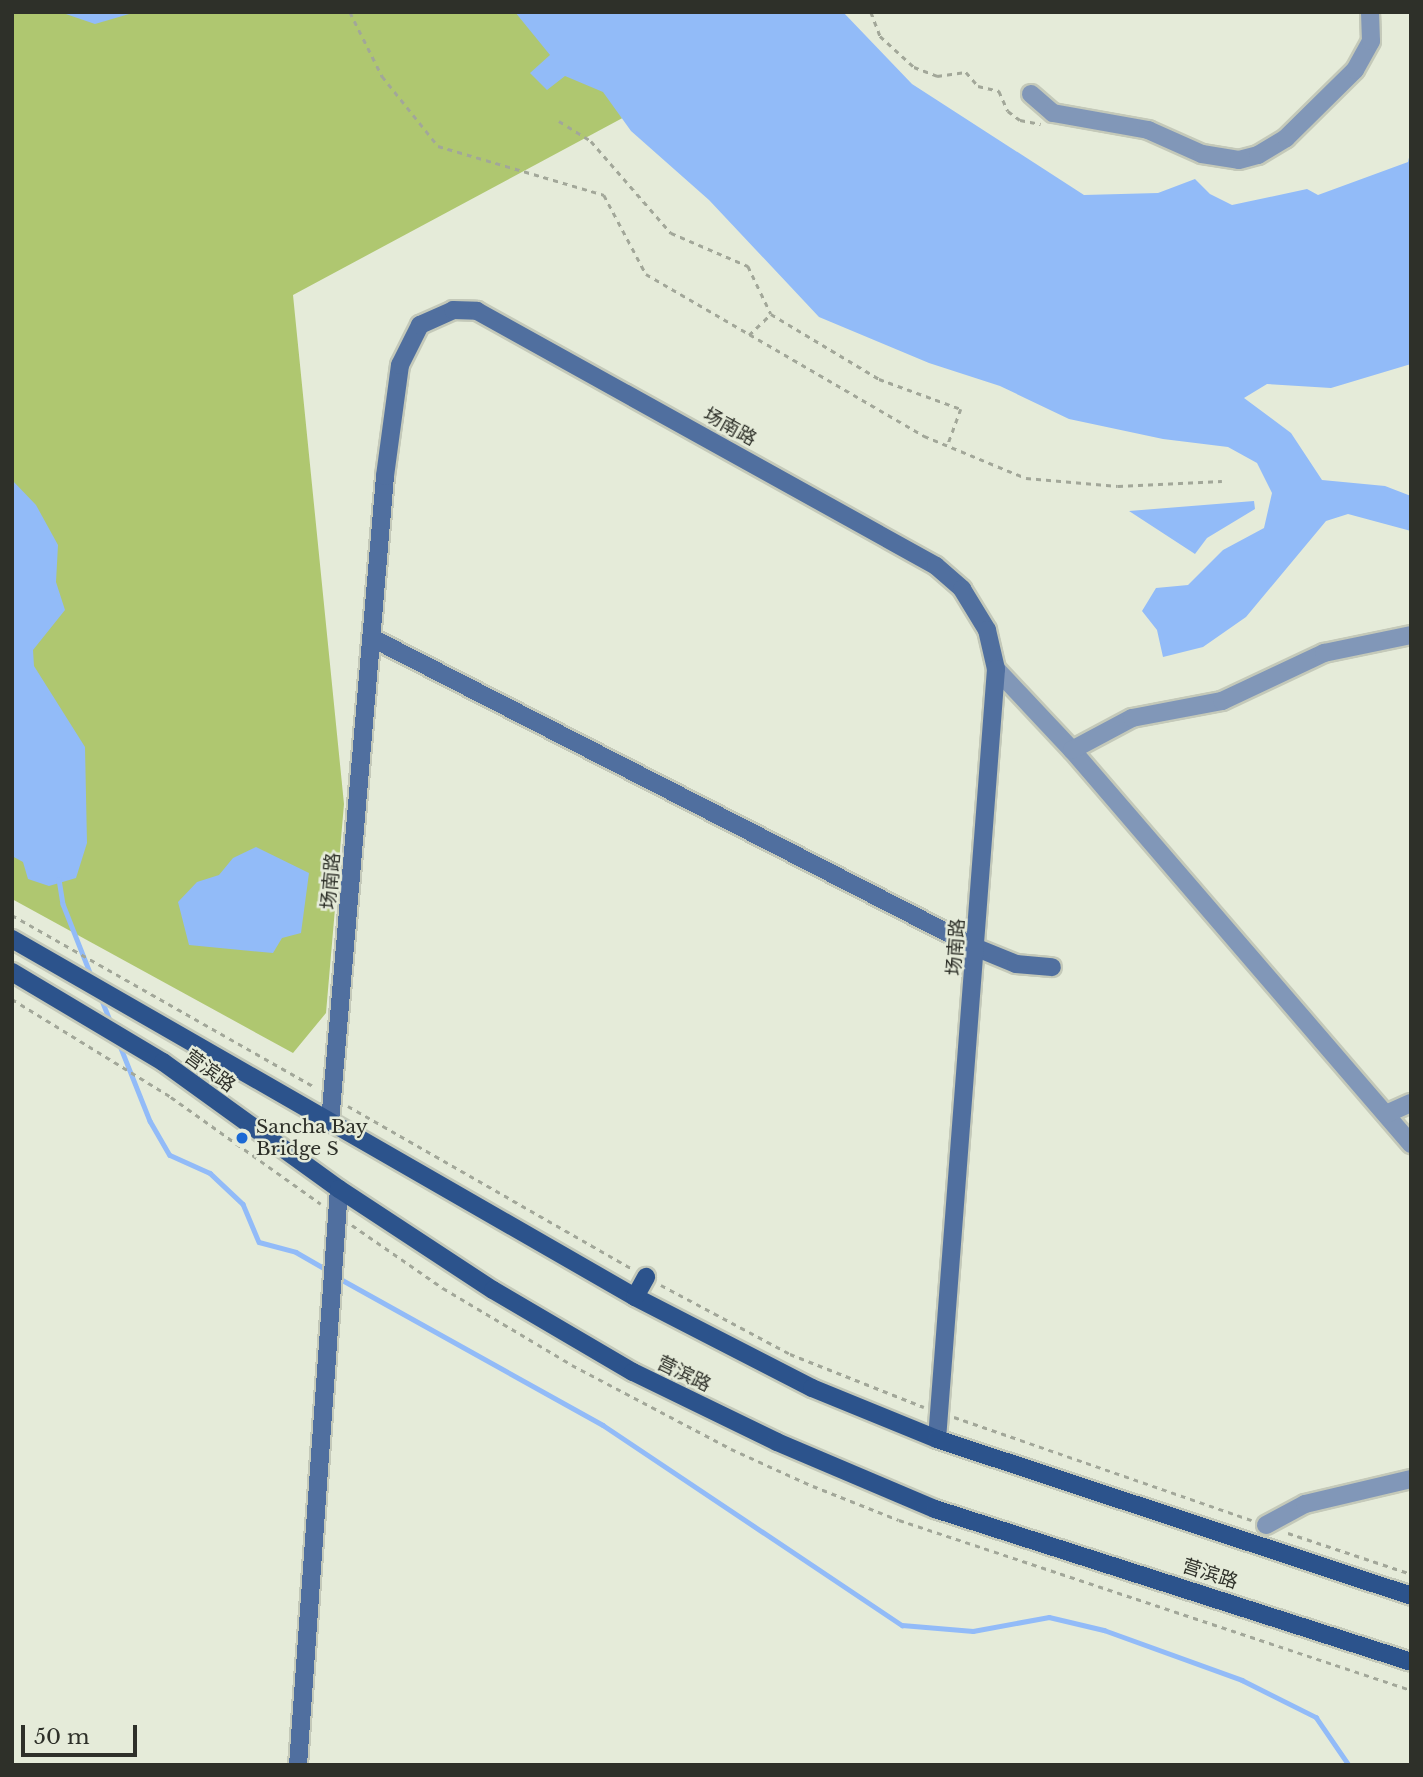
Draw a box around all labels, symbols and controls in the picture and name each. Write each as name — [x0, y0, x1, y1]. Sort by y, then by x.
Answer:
street label: 场南路 — [700, 403, 760, 451]
street label: 场南路 — [317, 852, 345, 910]
street label: 场南路 — [943, 918, 969, 976]
street label: 营滨路 — [180, 1045, 240, 1097]
place label: Sancha Bay Bridge S — [256, 1116, 368, 1160]
marker: Sancha Bay Bridge S — [234, 1130, 250, 1146]
street label: 营滨路 — [653, 1351, 715, 1397]
street label: 营滨路 — [1179, 1554, 1241, 1594]
scale bar — [24, 1710, 140, 1754]
text: 50 m — [34, 1724, 89, 1750]

